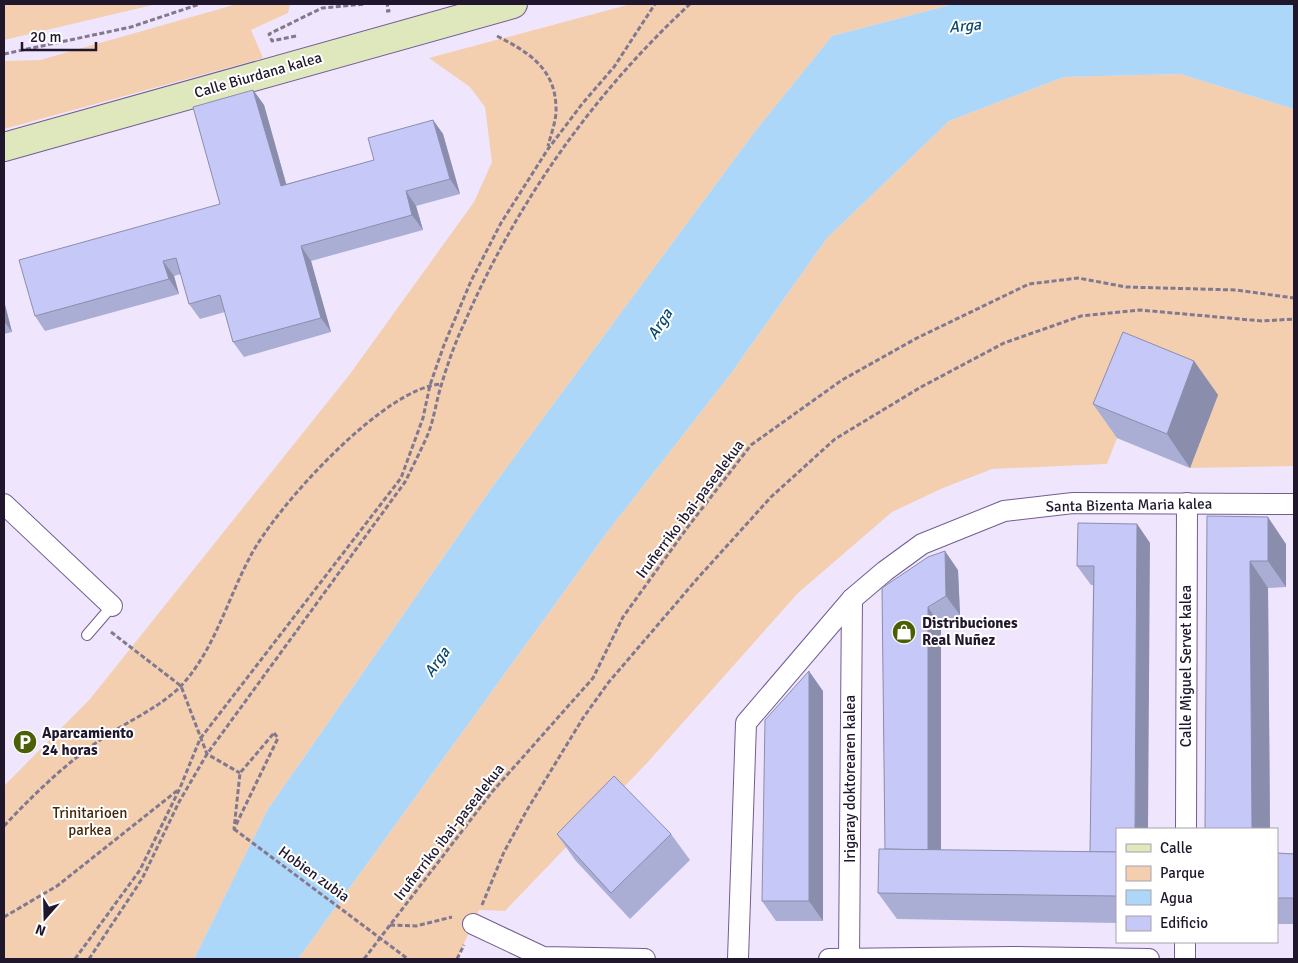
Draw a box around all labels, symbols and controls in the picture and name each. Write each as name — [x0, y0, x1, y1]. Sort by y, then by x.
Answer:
water label: Arga — [948, 15, 983, 37]
scale bar — [22, 20, 96, 52]
text: 20 m — [30, 28, 61, 46]
street label: Calle Biurdana kalea — [192, 48, 324, 102]
water label: Arga — [643, 304, 678, 343]
street label: Iruñerriko ibai-pasealekua — [632, 436, 748, 582]
street label: Santa Bizenta Maria kalea — [1046, 495, 1212, 515]
street label: Calle Miguel Servet kalea — [1177, 585, 1195, 747]
place label: Distribuciones Real Nuñez — [922, 614, 1018, 649]
shop icon: Distribuciones Real Nuñez — [891, 619, 917, 645]
water label: Arga — [420, 642, 455, 681]
street label: Irigaray doktorearen kalea — [841, 695, 859, 863]
place label: Aparcamiento 24 horas — [42, 724, 134, 759]
parking icon: Aparcamiento 24 horas — [12, 729, 38, 755]
street label: Iruñerriko ibai-pasealekua — [390, 760, 508, 904]
park label: Trinitarioen parkea — [53, 804, 127, 839]
legend — [1116, 828, 1278, 943]
text: Calle — [1160, 839, 1193, 857]
street label: Hobien zubia — [275, 842, 353, 906]
text: Parque — [1160, 864, 1205, 882]
text: Agua — [1160, 889, 1193, 907]
north arrow — [20, 893, 70, 943]
text: Edificio — [1160, 914, 1208, 932]
text: N — [33, 920, 48, 939]

